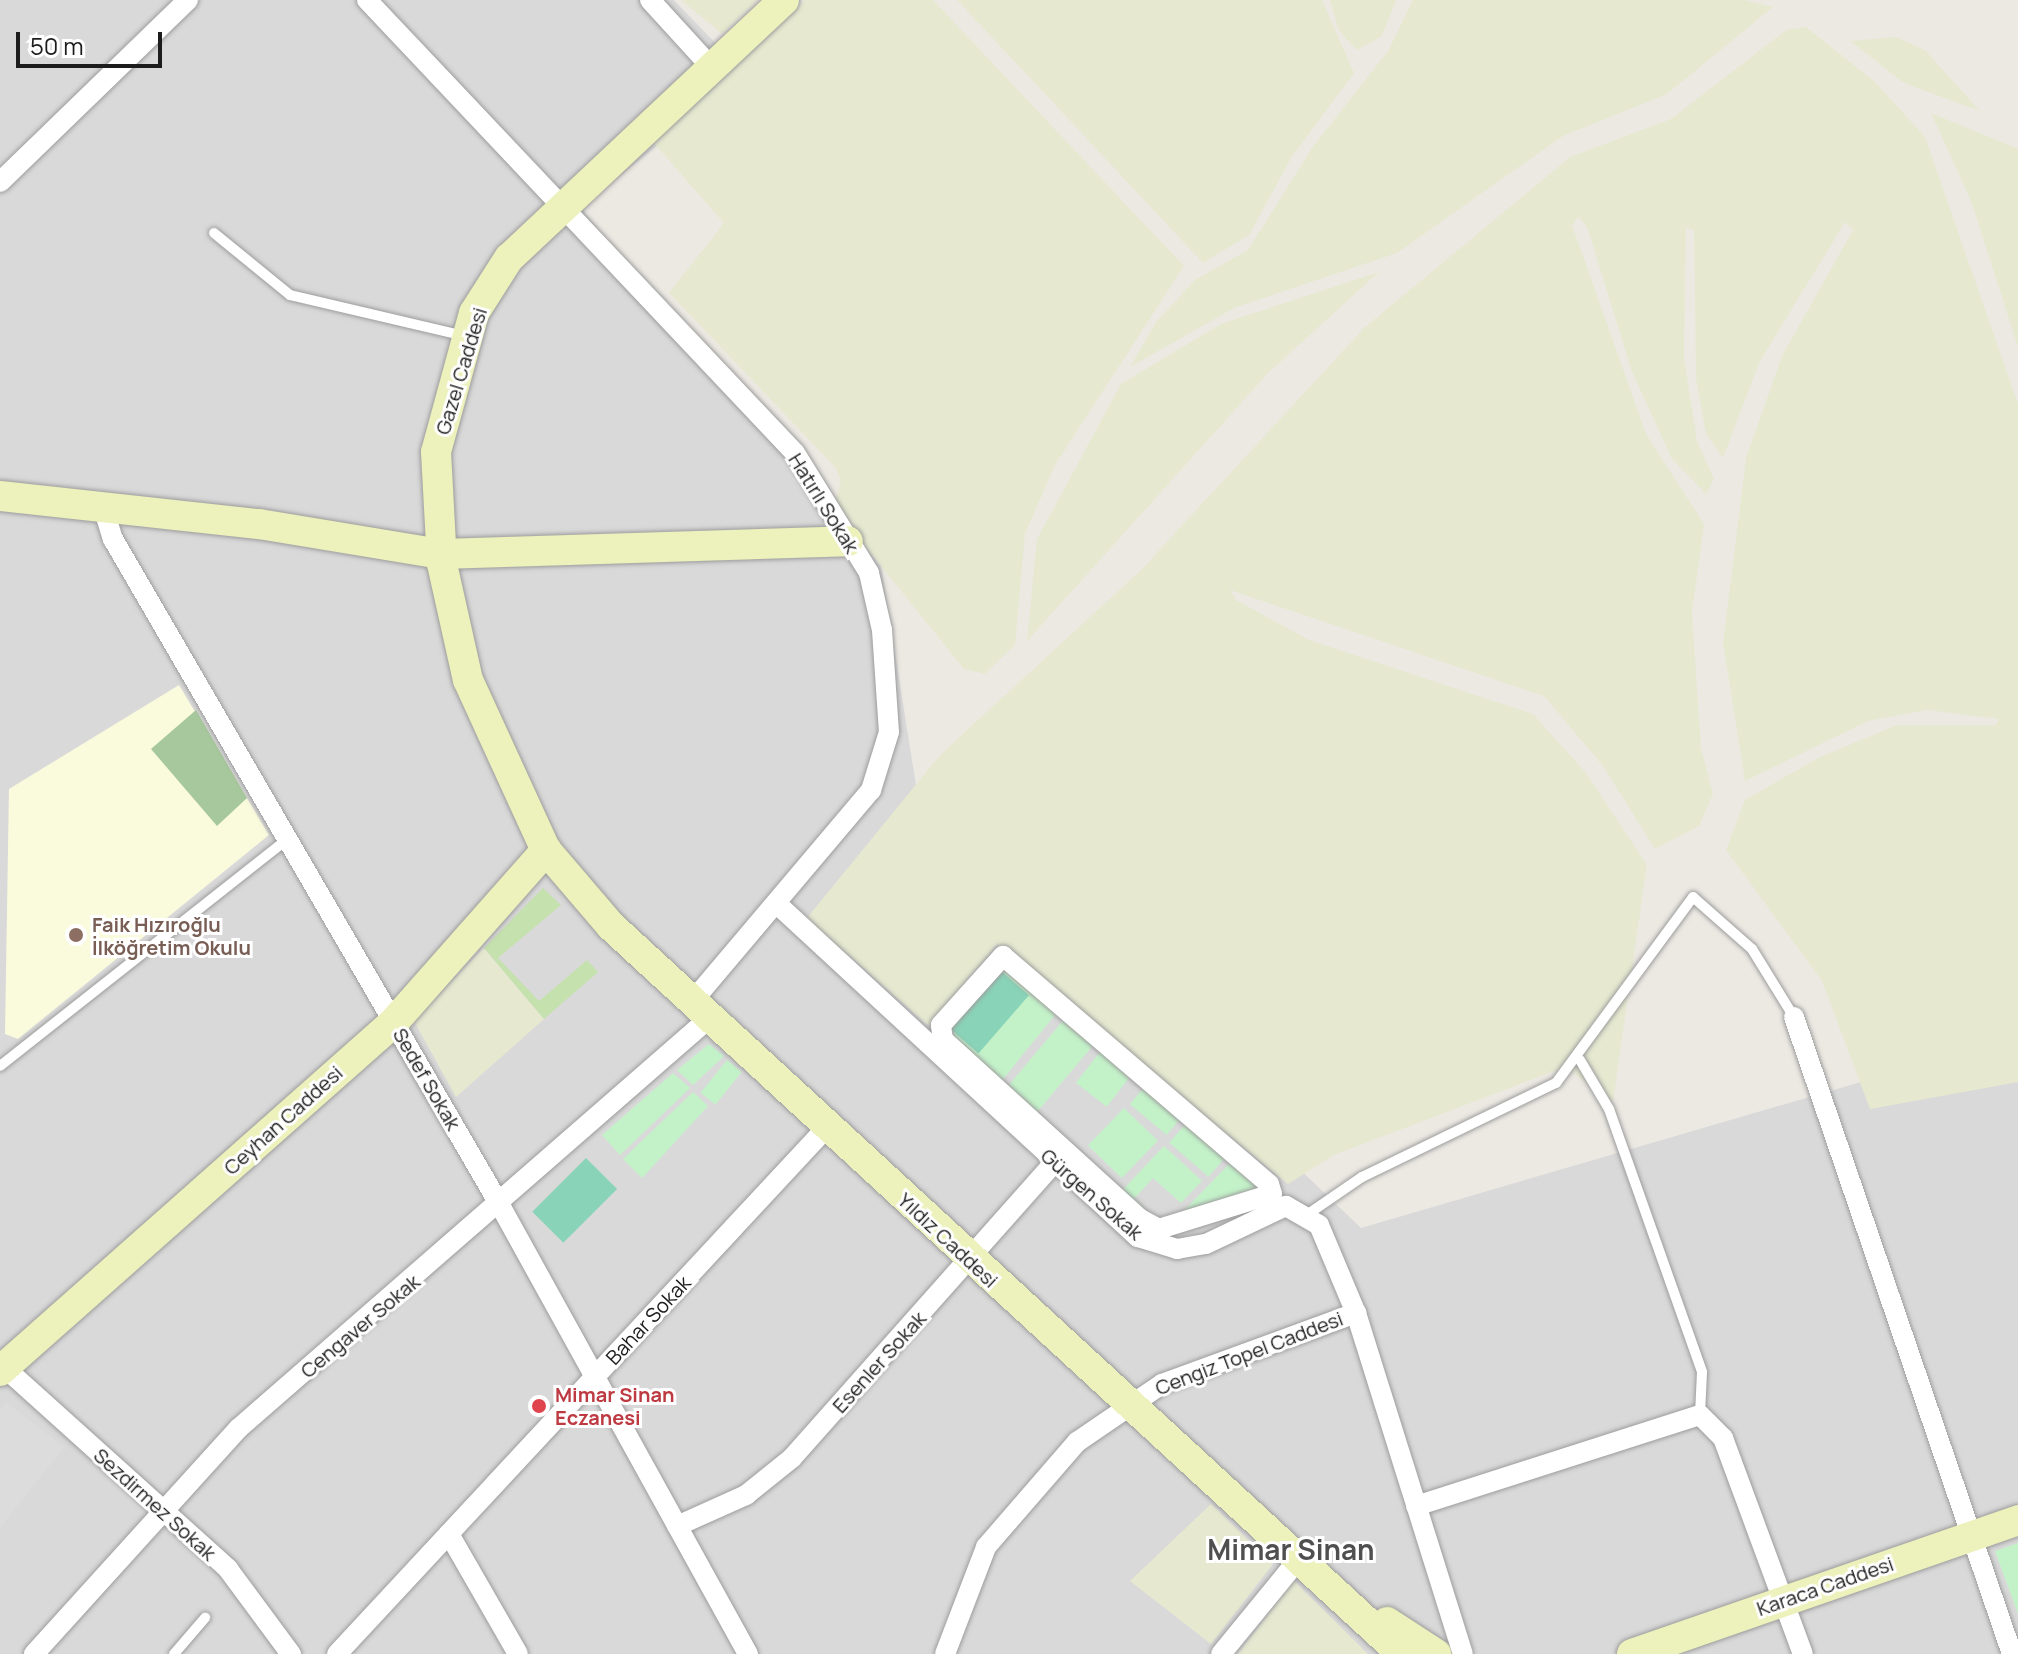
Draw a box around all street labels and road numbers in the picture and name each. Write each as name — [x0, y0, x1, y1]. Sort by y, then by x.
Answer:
street label: Gazel Caddesi — [430, 305, 492, 437]
street label: Hatırlı Sokak — [784, 449, 864, 557]
street label: Sedef Sokak — [388, 1024, 466, 1134]
street label: Ceyhan Caddesi — [219, 1060, 347, 1180]
street label: Gürgen Sokak — [1036, 1143, 1148, 1245]
street label: Yıldız Caddesi — [893, 1188, 1003, 1292]
street label: Cengaver Sokak — [296, 1269, 424, 1383]
street label: Bahar Sokak — [601, 1271, 695, 1369]
street label: Esenler Sokak — [827, 1306, 931, 1418]
street label: Cengiz Topel Caddesi — [1152, 1306, 1346, 1400]
street label: Sezdirmez Sokak — [89, 1443, 221, 1565]
street label: Karaca Caddesi — [1753, 1551, 1897, 1621]

